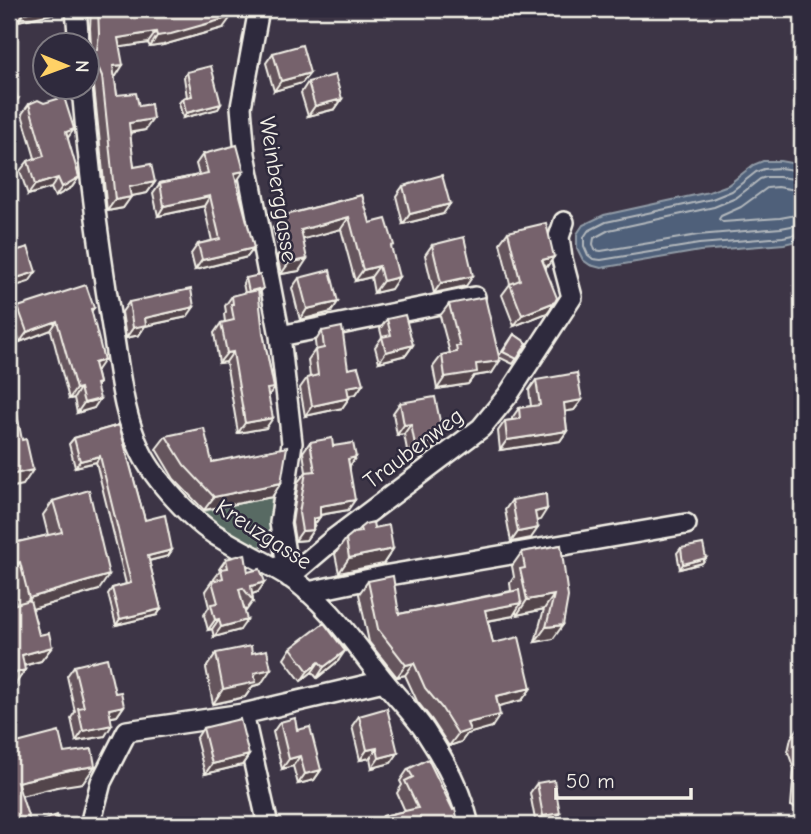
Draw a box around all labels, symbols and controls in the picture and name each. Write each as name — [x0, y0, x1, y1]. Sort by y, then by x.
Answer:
north arrow — [32, 32, 102, 102]
text: N — [71, 60, 93, 73]
street label: Weinberggasse — [254, 114, 303, 264]
street label: Traubenweg — [358, 402, 469, 495]
street label: Kreuzgasse — [211, 493, 317, 575]
scale bar — [556, 757, 690, 801]
text: 50 m — [566, 769, 615, 793]

